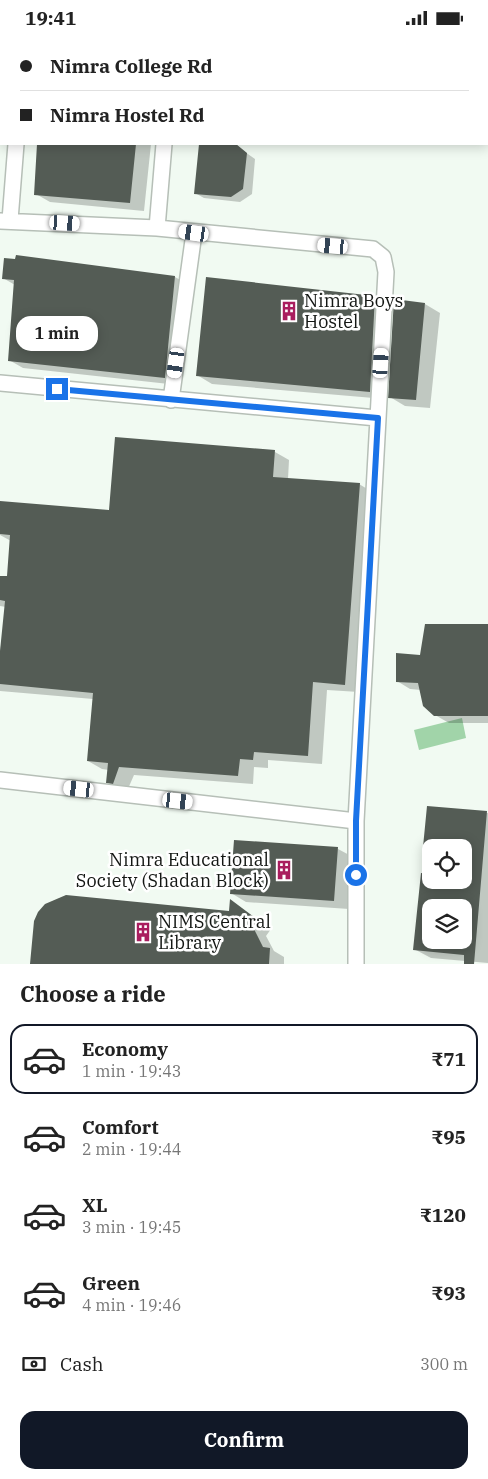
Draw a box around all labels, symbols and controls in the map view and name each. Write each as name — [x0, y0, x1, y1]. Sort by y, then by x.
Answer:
text: 19:41 — [25, 6, 76, 30]
text: Nimra College Rd — [50, 54, 212, 78]
text: Nimra Hostel Rd — [50, 103, 204, 127]
car — [49, 215, 80, 231]
car — [178, 223, 209, 243]
car — [317, 237, 348, 255]
place label: Nimra Boys Hostel — [304, 289, 403, 333]
building icon: Nimra Boys Hostel — [278, 300, 300, 322]
callout: 1 min — [16, 317, 98, 351]
text: 1 min — [35, 323, 79, 343]
car — [166, 347, 185, 379]
car — [372, 348, 389, 378]
route end — [46, 378, 68, 400]
car — [63, 780, 94, 798]
car — [162, 792, 193, 810]
map controls — [422, 839, 472, 949]
button: locate — [422, 839, 472, 889]
place label: Nimra Educational Society (Shadan Block) — [76, 848, 269, 892]
building icon: Nimra Educational Society (Shadan Block) — [273, 859, 295, 881]
route start — [345, 864, 367, 886]
button: layers — [422, 899, 472, 949]
place label: NIMS Central Library — [158, 910, 271, 954]
building icon: NIMS Central Library — [132, 921, 154, 943]
text: Choose a ride — [20, 979, 166, 1008]
icon: car — [22, 1037, 67, 1082]
text: Economy — [82, 1037, 168, 1061]
text: ₹71 — [431, 1047, 466, 1071]
text: 1 min · 19:43 — [82, 1061, 181, 1081]
icon: car — [22, 1115, 67, 1160]
text: Comfort — [82, 1115, 159, 1139]
text: ₹95 — [431, 1125, 466, 1149]
text: 2 min · 19:44 — [82, 1139, 181, 1159]
icon: car — [22, 1193, 67, 1238]
text: XL — [82, 1193, 108, 1217]
text: ₹120 — [420, 1203, 466, 1227]
text: 3 min · 19:45 — [82, 1217, 181, 1237]
icon: car — [22, 1271, 67, 1316]
text: Green — [82, 1271, 140, 1295]
text: ₹93 — [431, 1281, 466, 1305]
text: 4 min · 19:46 — [82, 1295, 181, 1315]
icon: cash — [20, 1350, 48, 1378]
text: Cash — [60, 1352, 104, 1376]
text: 300 m — [420, 1354, 468, 1374]
button: Confirm — [20, 1411, 468, 1469]

